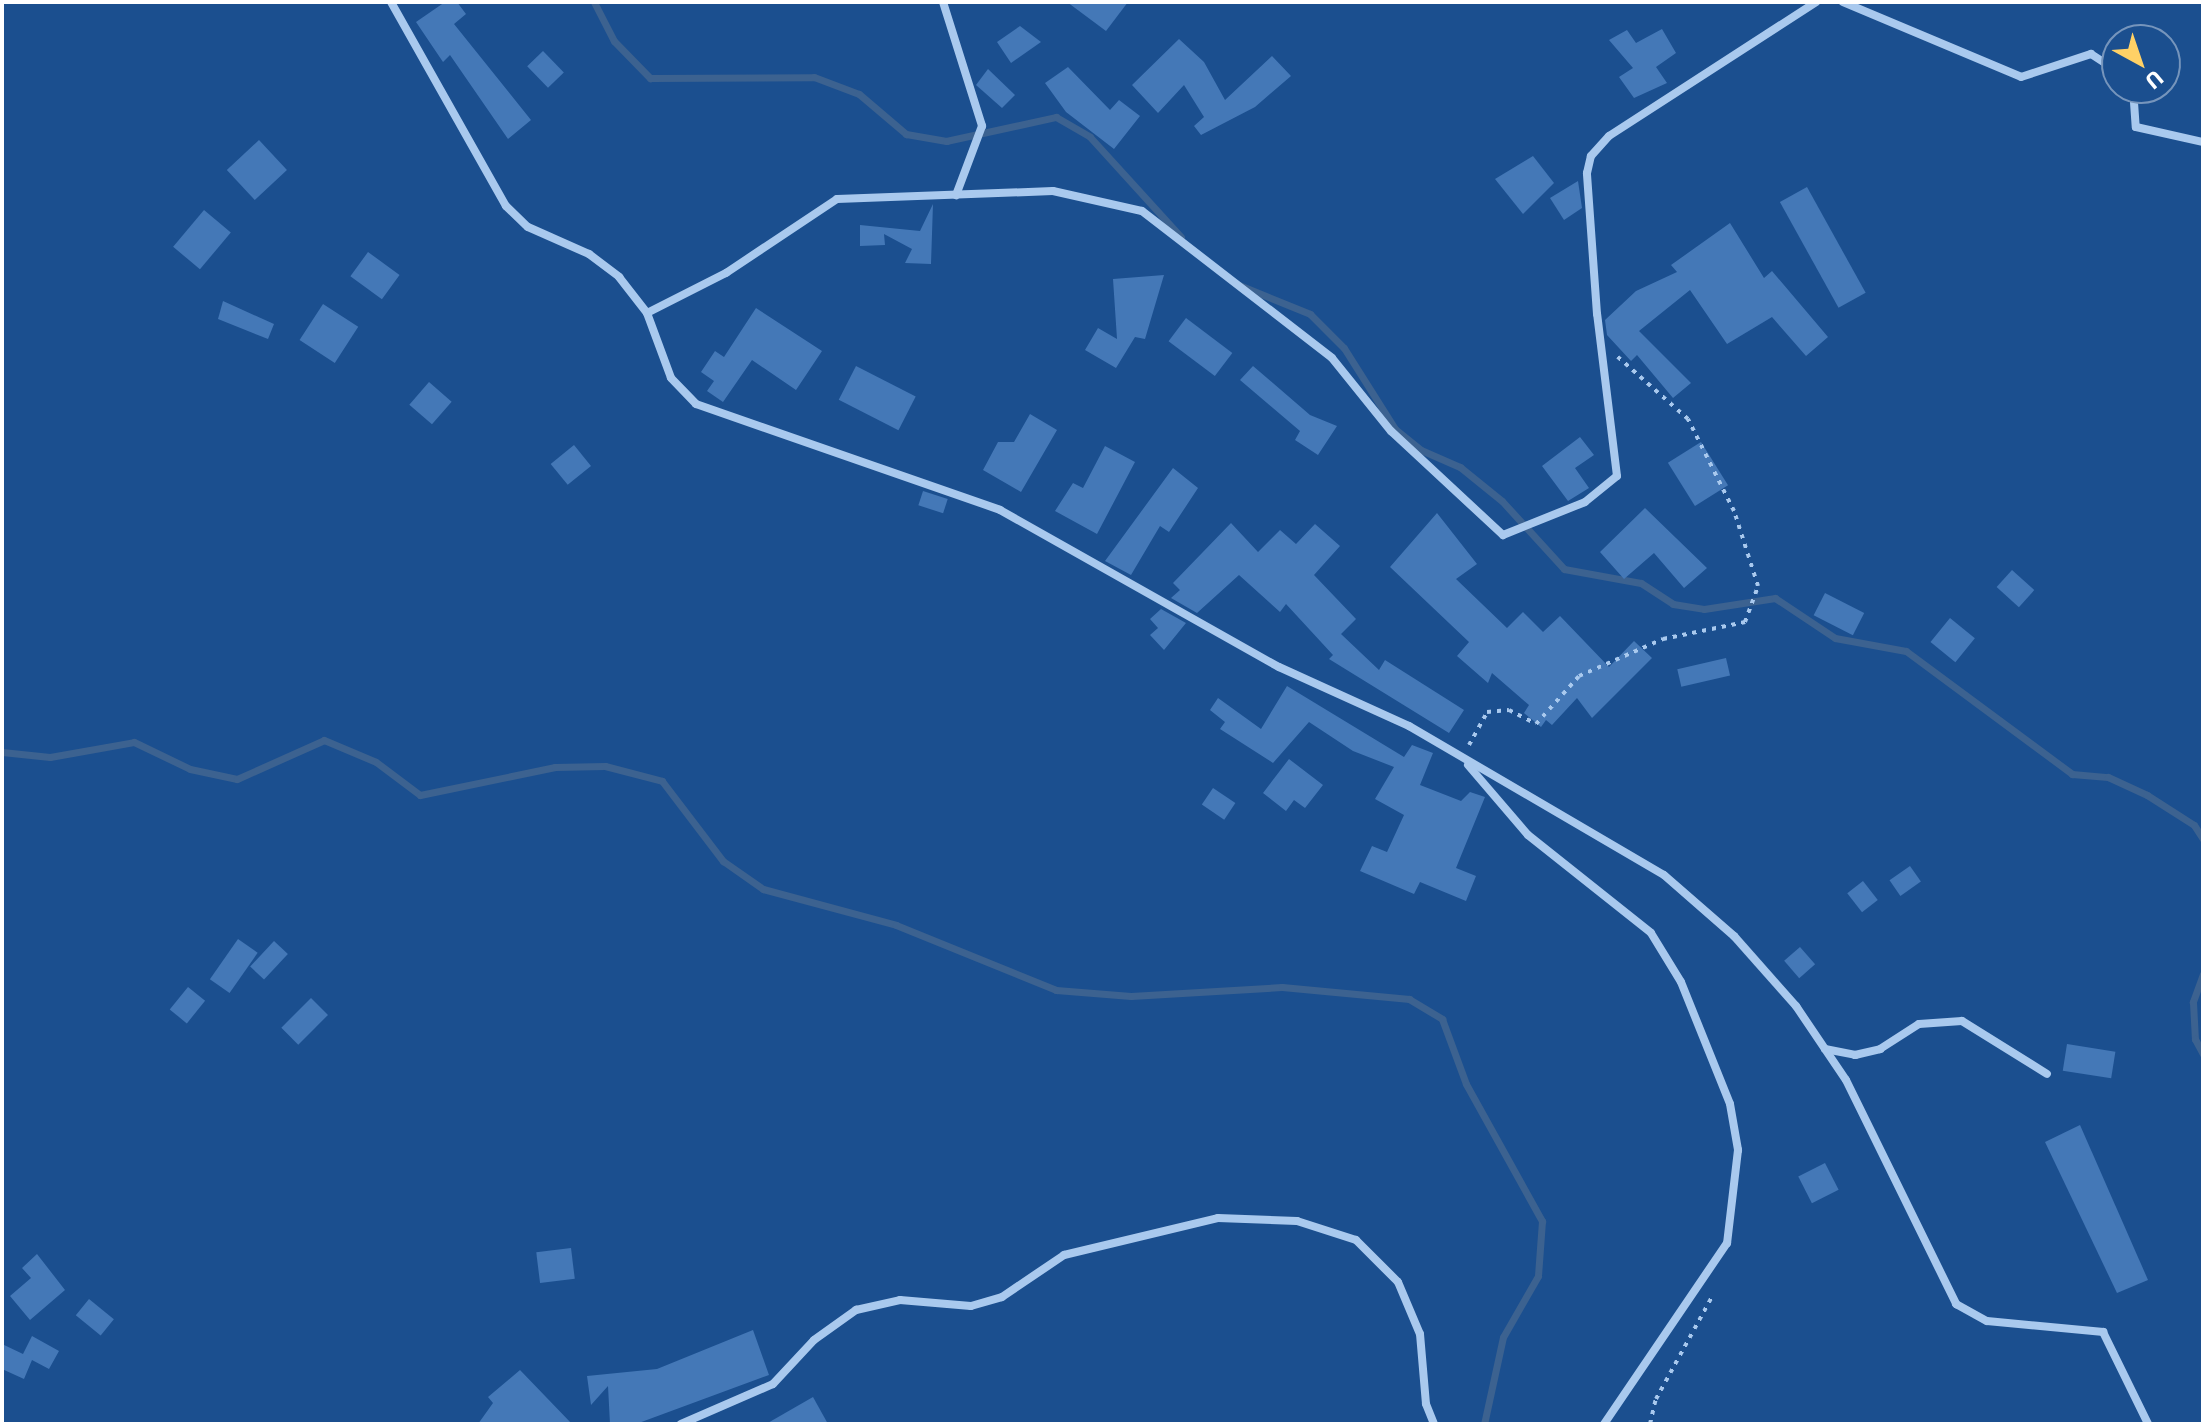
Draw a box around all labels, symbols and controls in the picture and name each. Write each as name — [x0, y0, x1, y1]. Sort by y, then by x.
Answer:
north arrow — [2101, 24, 2181, 104]
text: U — [2141, 66, 2169, 96]

